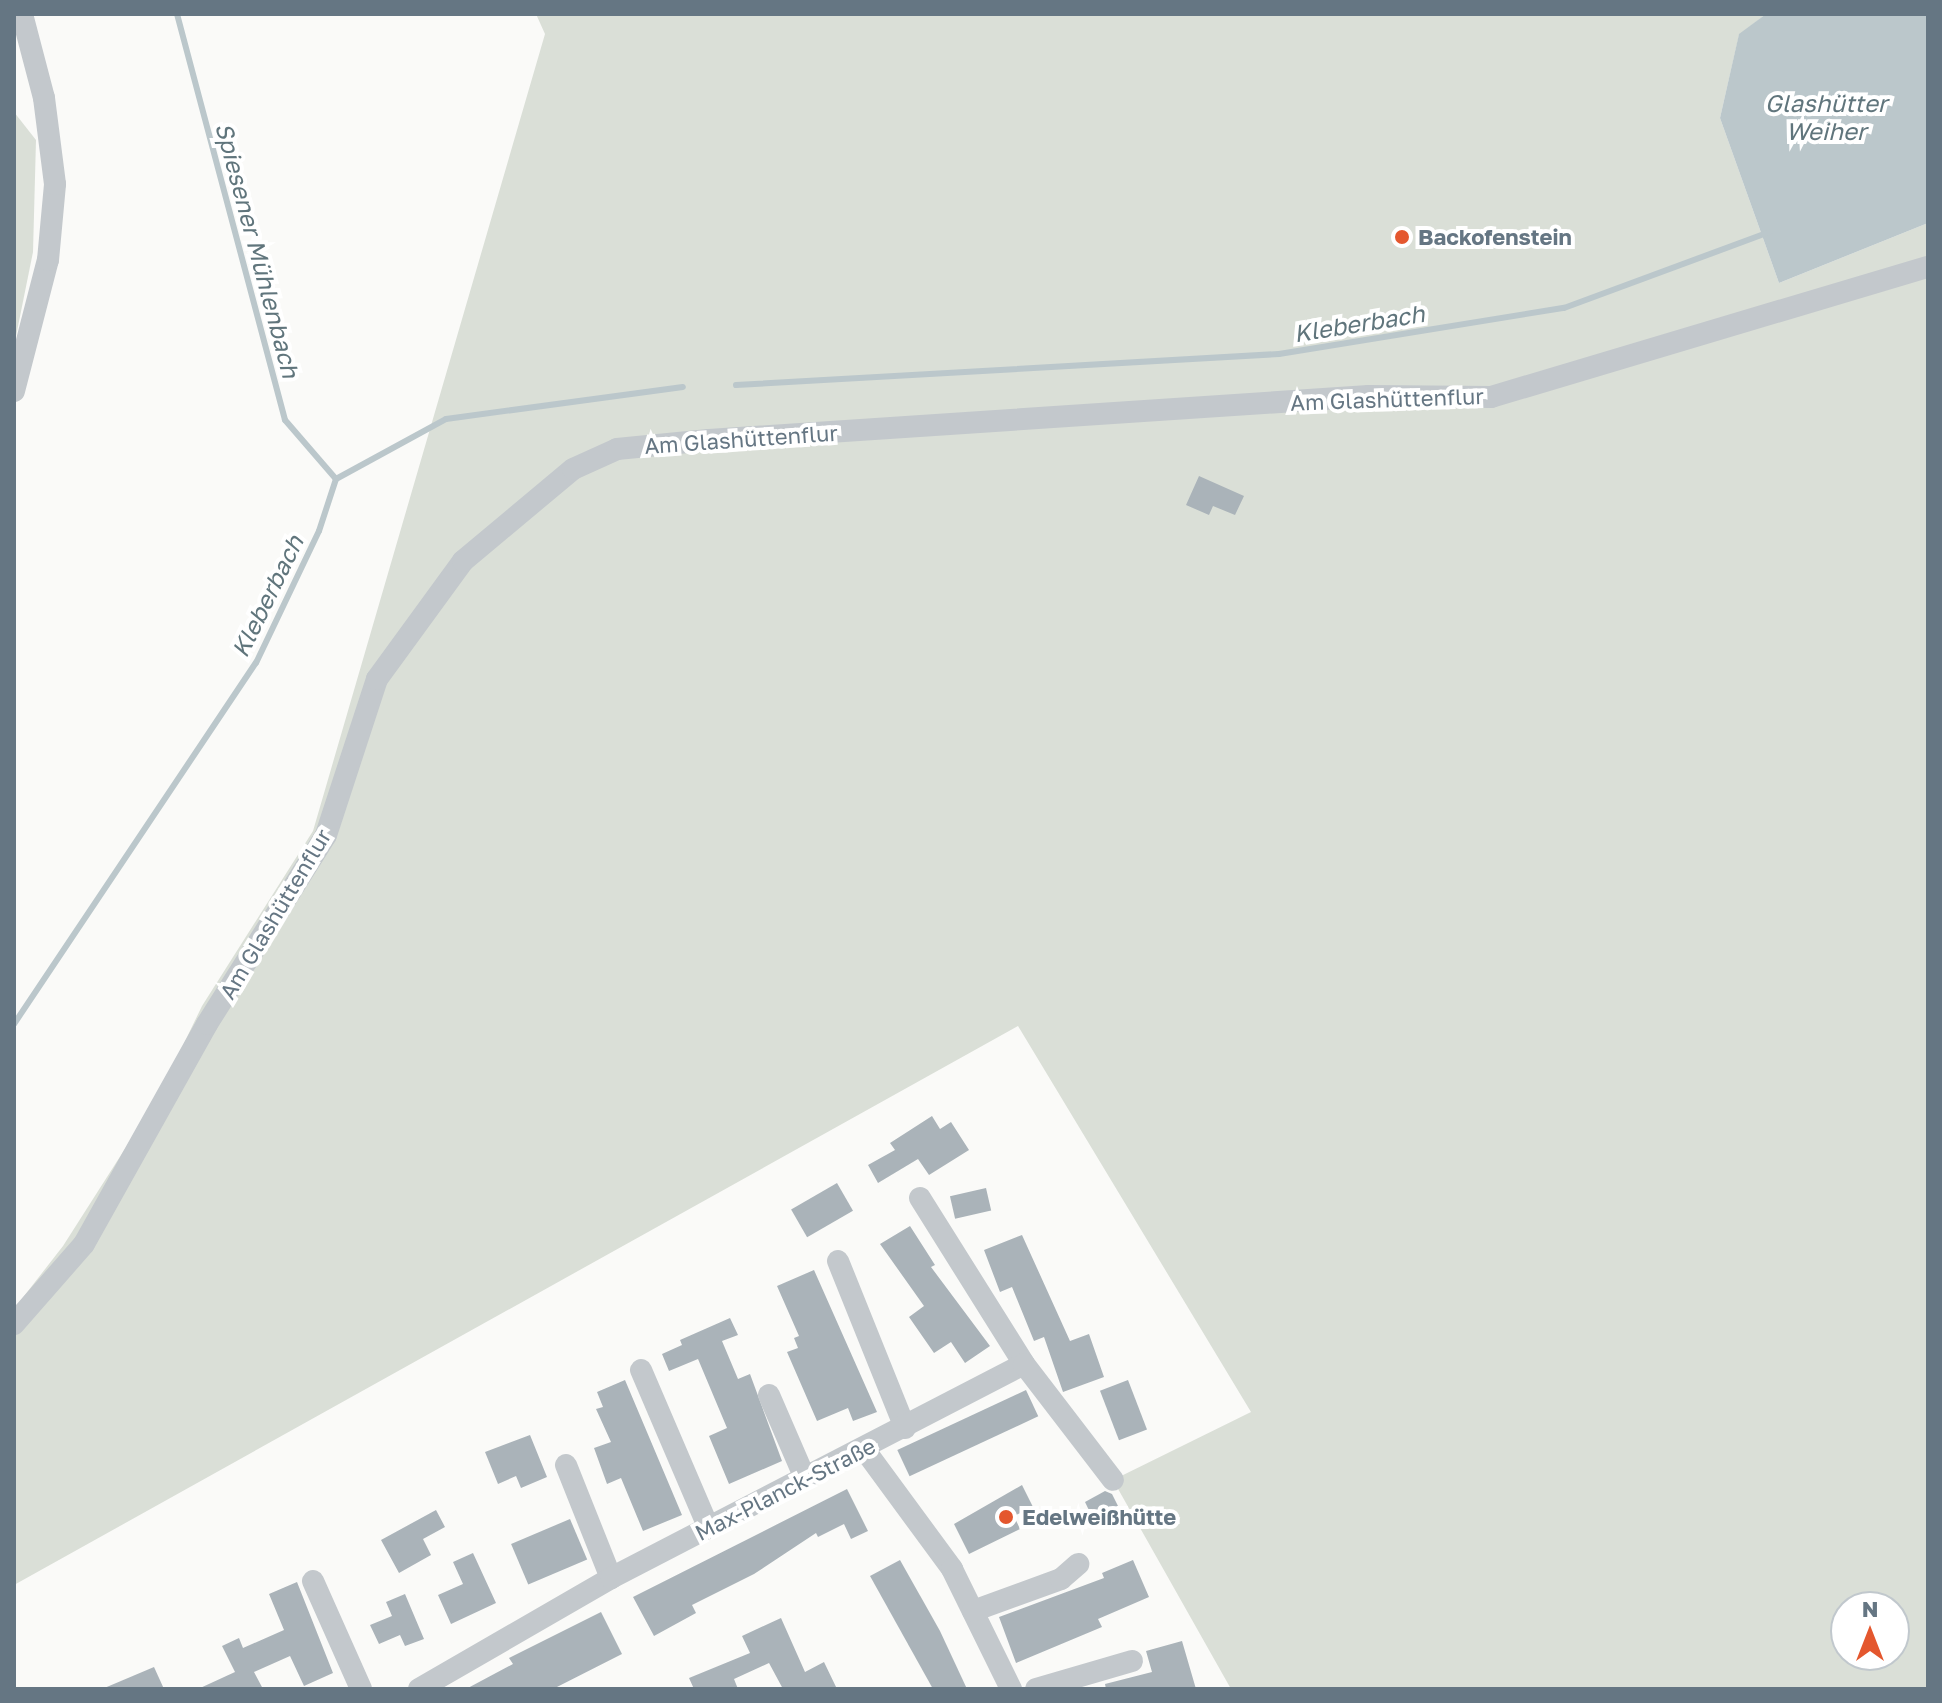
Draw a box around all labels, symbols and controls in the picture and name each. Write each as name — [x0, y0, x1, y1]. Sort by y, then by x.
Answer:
water label: Glashütter Weiher — [1765, 89, 1887, 145]
water label: Spiesener Mühlenbach — [210, 119, 306, 381]
place label: Backofenstein — [1418, 224, 1572, 250]
marker: Backofenstein — [1393, 228, 1411, 246]
water label: Kleberbach — [1292, 298, 1426, 348]
street label: Am Glashüttenflur — [1290, 382, 1484, 416]
street label: Am Glashüttenflur — [643, 419, 839, 459]
water label: Kleberbach — [225, 530, 309, 662]
street label: Am Glashüttenflur — [214, 824, 336, 1004]
street label: Max-Planck-Straße — [690, 1432, 880, 1546]
place label: Edelweißhütte — [1022, 1504, 1176, 1530]
marker: Edelweißhütte — [997, 1508, 1015, 1526]
north arrow — [1830, 1591, 1910, 1671]
text: N — [1862, 1595, 1878, 1622]

